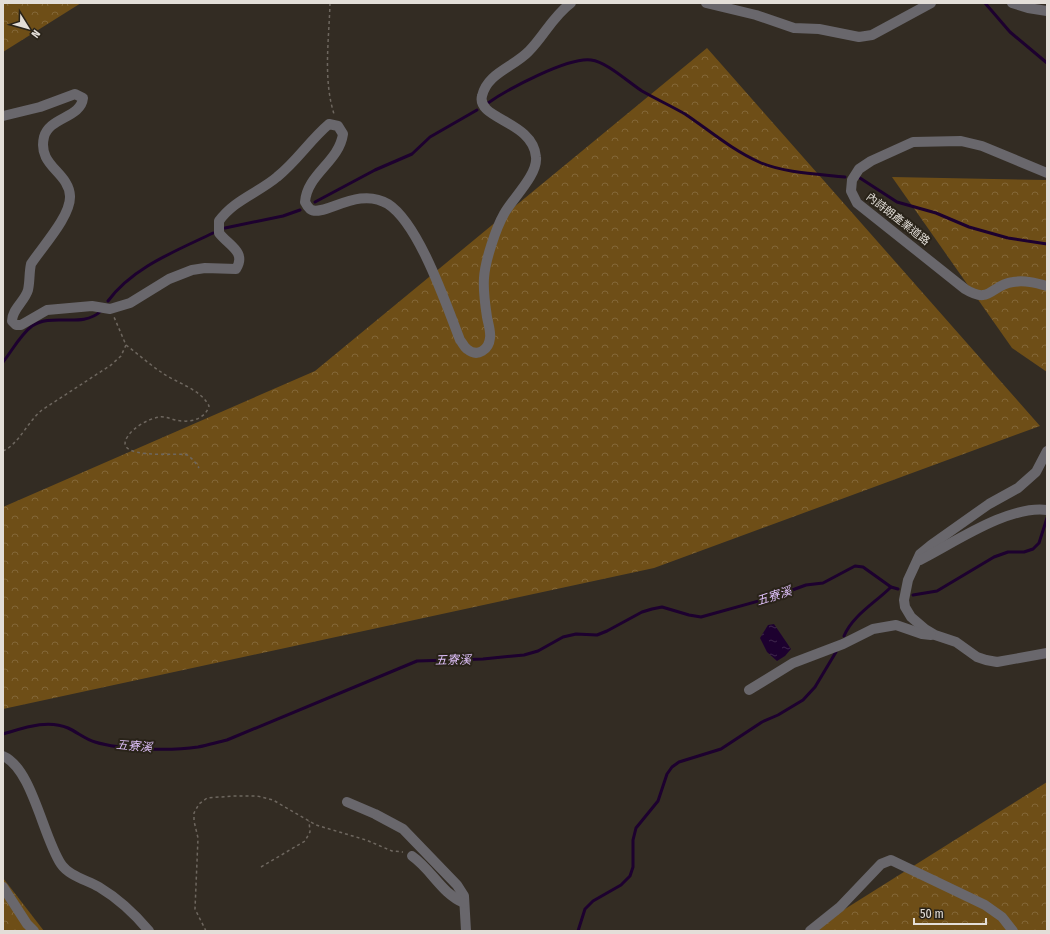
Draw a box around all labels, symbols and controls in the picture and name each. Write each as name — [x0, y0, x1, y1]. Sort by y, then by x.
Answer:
north arrow — [8, 8, 48, 48]
text: N — [28, 27, 43, 40]
street label: 內詩朗產業道路 — [864, 190, 932, 248]
water label: 五寮溪 — [755, 583, 795, 608]
water label: 五寮溪 — [435, 653, 473, 667]
water label: 五寮溪 — [115, 737, 155, 755]
scale bar — [914, 900, 986, 926]
text: 50 m — [920, 907, 944, 921]

